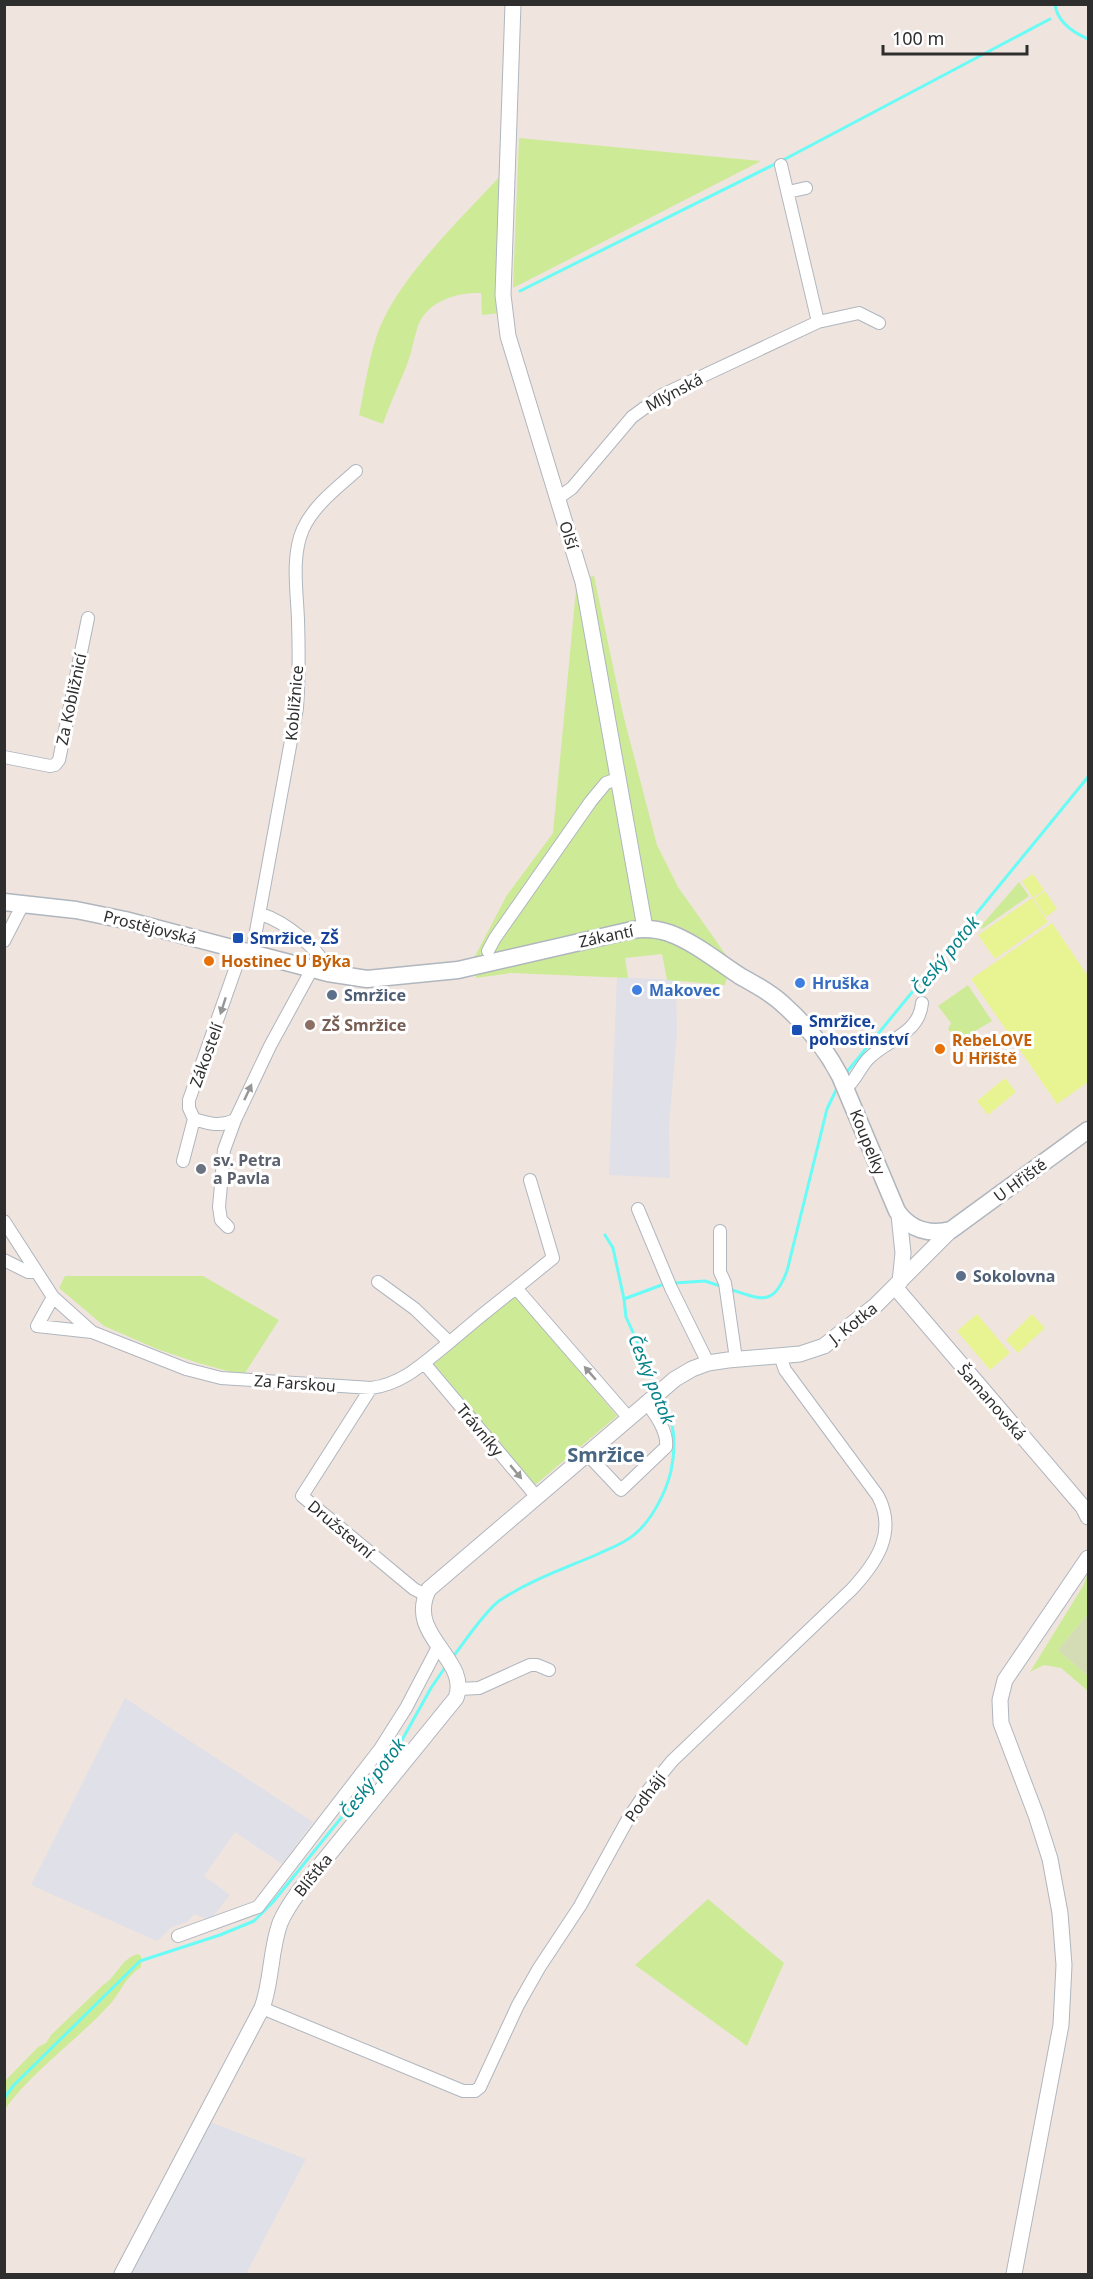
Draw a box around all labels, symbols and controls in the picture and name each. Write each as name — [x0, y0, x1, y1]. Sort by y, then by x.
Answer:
scale bar — [883, 18, 1027, 56]
text: 100 m — [892, 26, 944, 50]
street label: Mlýnská — [642, 368, 706, 416]
street label: Olší — [554, 518, 584, 553]
street label: Za Kobližnicí — [51, 650, 92, 747]
street label: Kobližnice — [280, 664, 308, 742]
street label: Prostějovská — [101, 905, 199, 949]
water label: Český potok — [906, 910, 985, 999]
street label: Zákantí — [577, 919, 636, 953]
place label: Smržice, ZŠ — [250, 927, 339, 949]
marker: Smržice, ZŠ — [231, 931, 245, 945]
place label: Hostinec U Býka — [221, 950, 351, 972]
marker: Hostinec U Býka — [202, 954, 216, 968]
place label: Hruška — [812, 972, 869, 994]
marker: Hruška — [793, 976, 807, 990]
place label: Makovec — [649, 979, 720, 1001]
marker: Makovec — [630, 983, 644, 997]
place label: Smržice — [344, 984, 406, 1006]
marker: Smržice — [325, 988, 339, 1002]
one-way arrow — [218, 997, 228, 1015]
place label: Smržice, pohostinství — [809, 1010, 910, 1050]
place label: ZŠ Smržice — [322, 1014, 406, 1036]
marker: ZŠ Smržice — [303, 1018, 317, 1032]
street label: Zákostelí — [184, 1019, 228, 1090]
marker: Smržice, pohostinství — [790, 1023, 804, 1037]
place label: RebeLOVE U Hřiště — [952, 1029, 1032, 1069]
marker: RebeLOVE U Hřiště — [933, 1042, 947, 1056]
one-way arrow — [244, 1083, 253, 1100]
street label: Koupelky — [845, 1106, 891, 1179]
place label: sv. Petra a Pavla — [213, 1149, 281, 1189]
street label: U Hřiště — [989, 1153, 1051, 1207]
marker: sv. Petra a Pavla — [194, 1162, 208, 1176]
place label: Sokolovna — [973, 1265, 1055, 1287]
marker: Sokolovna — [954, 1269, 968, 1283]
street label: J. Kotka — [823, 1297, 882, 1350]
water label: Český potok — [623, 1331, 681, 1428]
street label: Šamanovská — [953, 1359, 1031, 1445]
one-way arrow — [583, 1365, 596, 1381]
street label: Za Farskou — [253, 1369, 337, 1397]
street label: Trávníky — [452, 1399, 509, 1462]
district label: Smržice — [567, 1441, 645, 1468]
one-way arrow — [509, 1464, 522, 1479]
street label: Družstevní — [303, 1495, 379, 1564]
water label: Český potok — [334, 1732, 411, 1823]
street label: Podhájí — [620, 1767, 671, 1826]
street label: Blíšťka — [289, 1849, 337, 1901]

